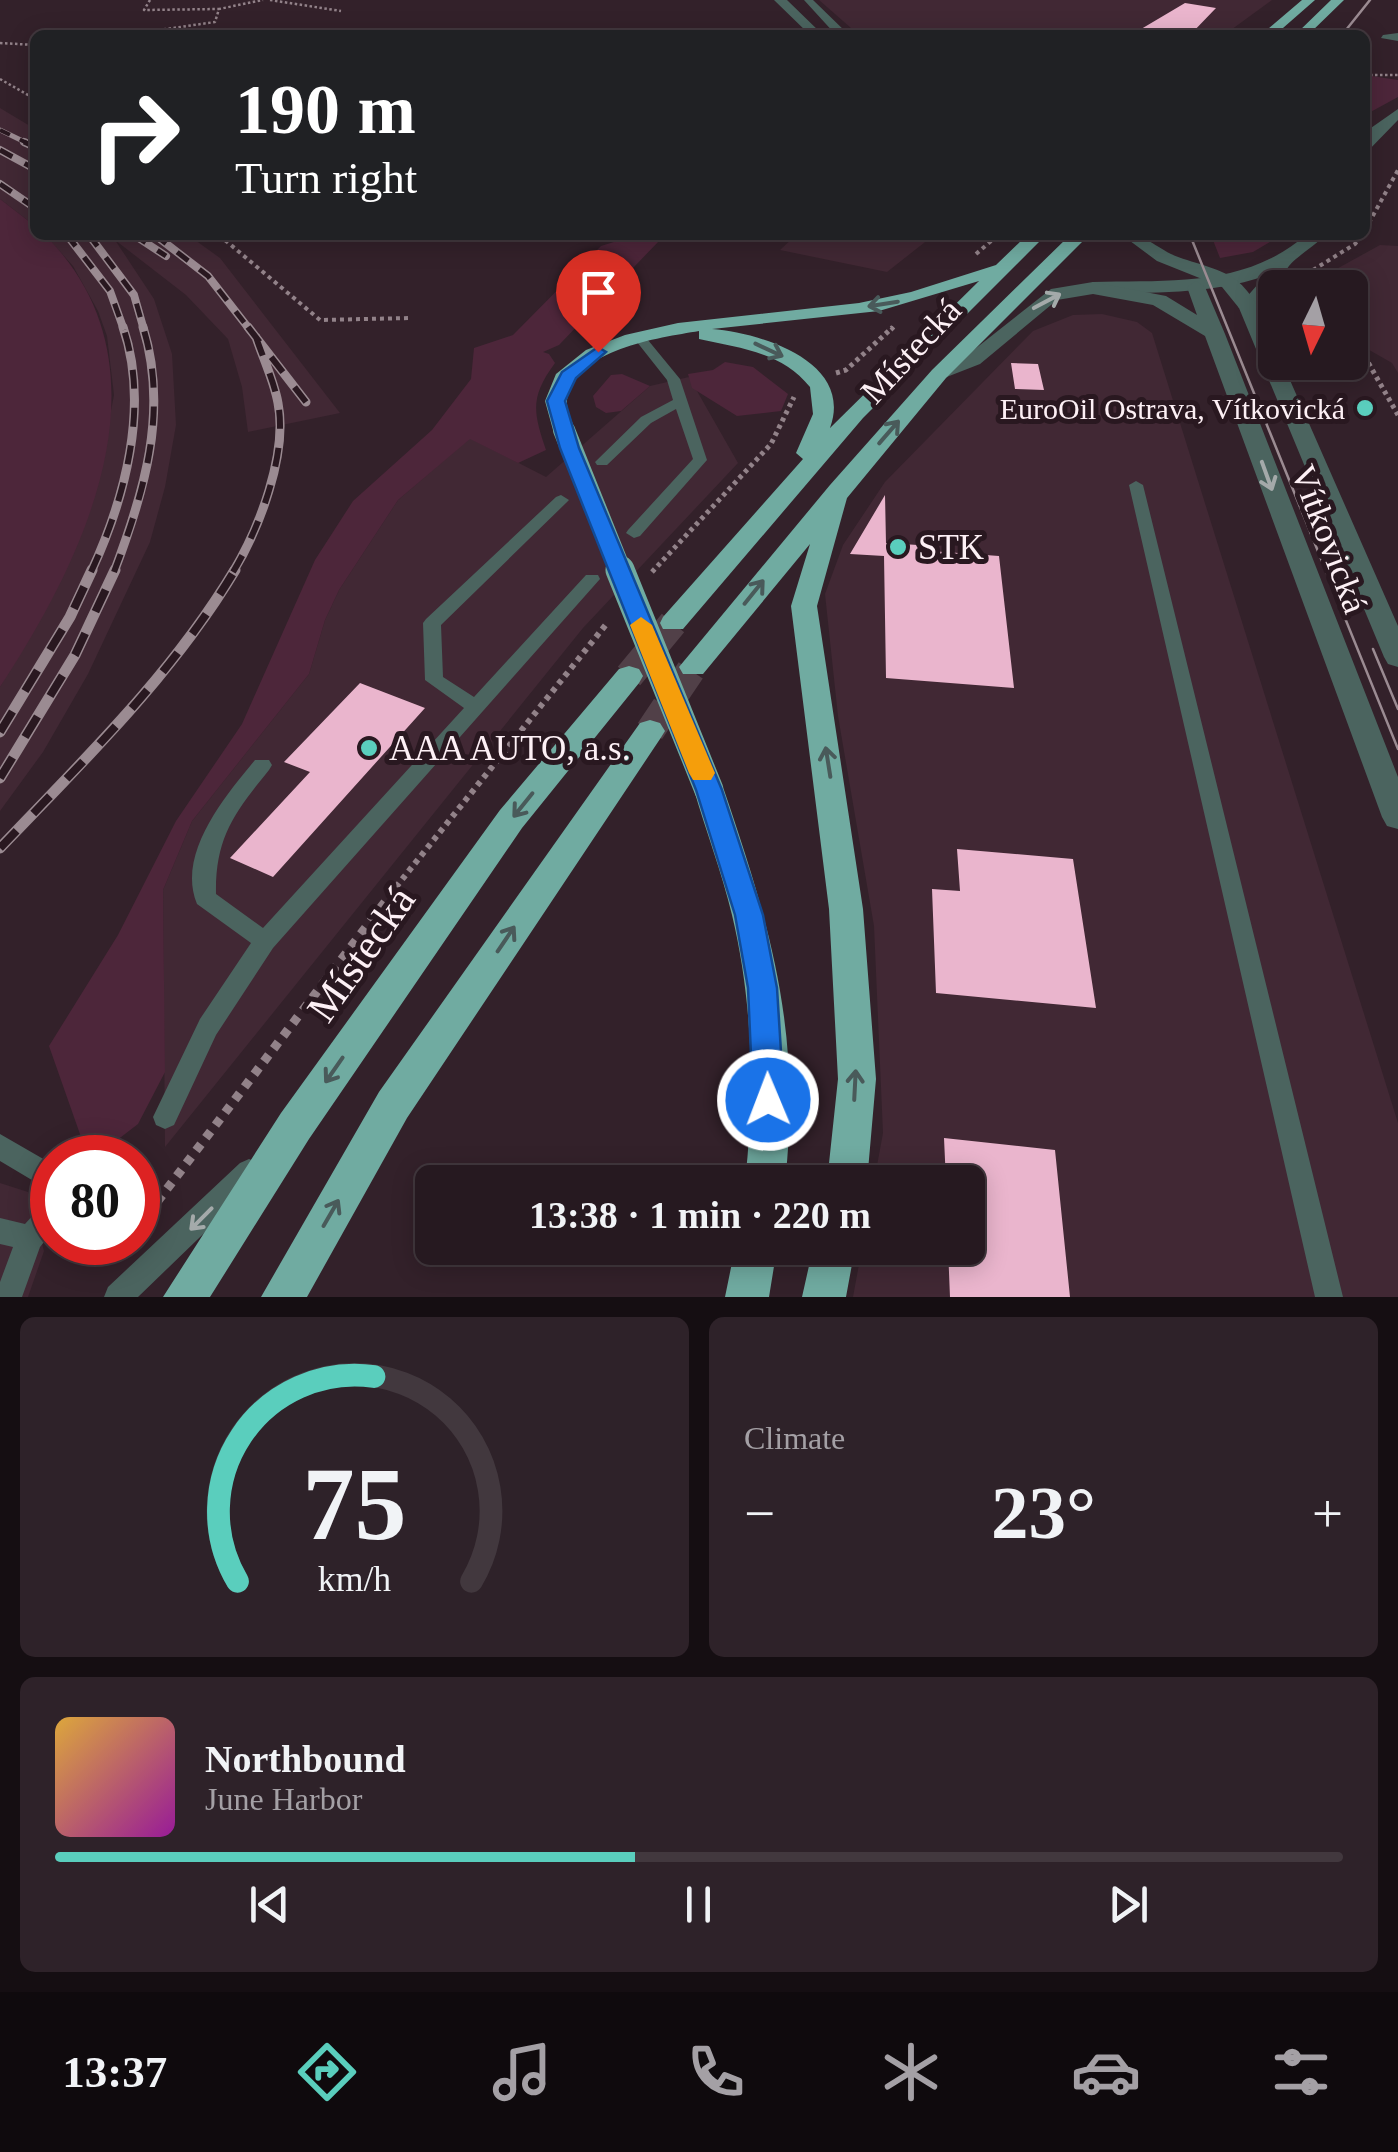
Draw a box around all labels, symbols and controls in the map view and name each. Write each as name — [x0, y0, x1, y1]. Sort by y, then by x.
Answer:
icon: right — [70, 70, 200, 200]
text: 190 m — [235, 71, 416, 148]
text: Turn right — [235, 153, 417, 203]
pin — [556, 250, 641, 353]
icon: arrive — [571, 265, 626, 320]
north arrow — [1258, 270, 1368, 380]
map controls — [1258, 270, 1368, 380]
street label: Místecká — [853, 290, 969, 411]
one-way arrow — [1032, 291, 1062, 310]
one-way arrow — [867, 296, 899, 314]
one-way arrow — [753, 341, 783, 360]
place label: EuroOil Ostrava, Vítkovická — [1000, 392, 1345, 425]
marker: EuroOil Ostrava, Vítkovická — [1354, 397, 1376, 419]
one-way arrow — [878, 420, 901, 445]
one-way arrow — [1259, 459, 1277, 490]
street label: Vítkovická — [1283, 459, 1375, 619]
place label: STK — [918, 528, 984, 567]
marker: STK — [887, 536, 909, 558]
one-way arrow — [743, 579, 765, 605]
place label: AAA AUTO, a.s. — [389, 729, 630, 768]
marker: AAA AUTO, a.s. — [358, 737, 380, 759]
one-way arrow — [818, 746, 836, 779]
one-way arrow — [512, 792, 534, 818]
street label: Místecká — [298, 877, 424, 1030]
one-way arrow — [495, 925, 516, 953]
position arrow — [716, 1048, 820, 1152]
one-way arrow — [324, 1056, 345, 1083]
one-way arrow — [846, 1070, 865, 1102]
speed limit sign: 80 — [30, 1135, 160, 1265]
text: 13:38 · 1 min · 220 m — [529, 1194, 871, 1236]
one-way arrow — [322, 1198, 342, 1228]
one-way arrow — [190, 1206, 214, 1230]
text: Climate — [744, 1420, 845, 1456]
text: 75 — [303, 1446, 407, 1561]
text: 23° — [991, 1471, 1096, 1554]
text: − — [744, 1483, 775, 1544]
text: + — [1312, 1483, 1343, 1544]
text: km/h — [318, 1559, 391, 1599]
text: Northbound — [205, 1738, 406, 1780]
text: June Harbor — [205, 1781, 362, 1817]
icon: previous — [242, 1877, 297, 1932]
icon: pause — [671, 1877, 726, 1932]
icon: next — [1101, 1877, 1156, 1932]
icon: directions — [292, 2037, 362, 2107]
icon: music — [487, 2037, 557, 2107]
icon: phone — [681, 2037, 751, 2107]
icon: climate — [876, 2037, 946, 2107]
icon: car — [1071, 2037, 1141, 2107]
icon: filters — [1266, 2037, 1336, 2107]
text: 13:37 — [62, 2047, 167, 2097]

